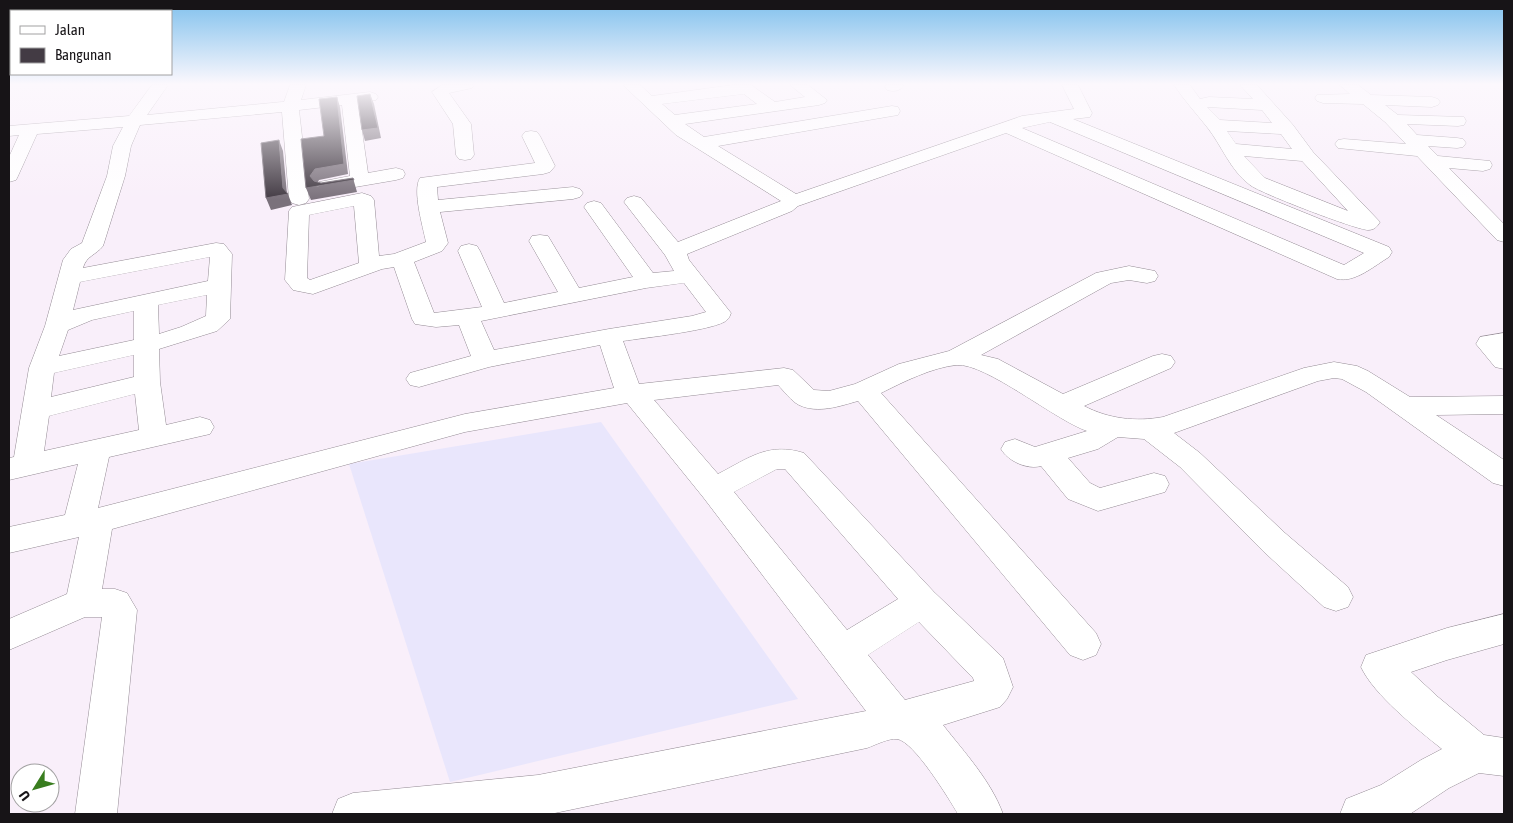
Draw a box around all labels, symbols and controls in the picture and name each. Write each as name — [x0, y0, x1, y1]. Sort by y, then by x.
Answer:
legend — [10, 10, 172, 75]
text: Jalan — [55, 21, 85, 38]
text: Bangunan — [55, 46, 112, 63]
north arrow — [10, 763, 60, 813]
text: U — [16, 788, 33, 804]

